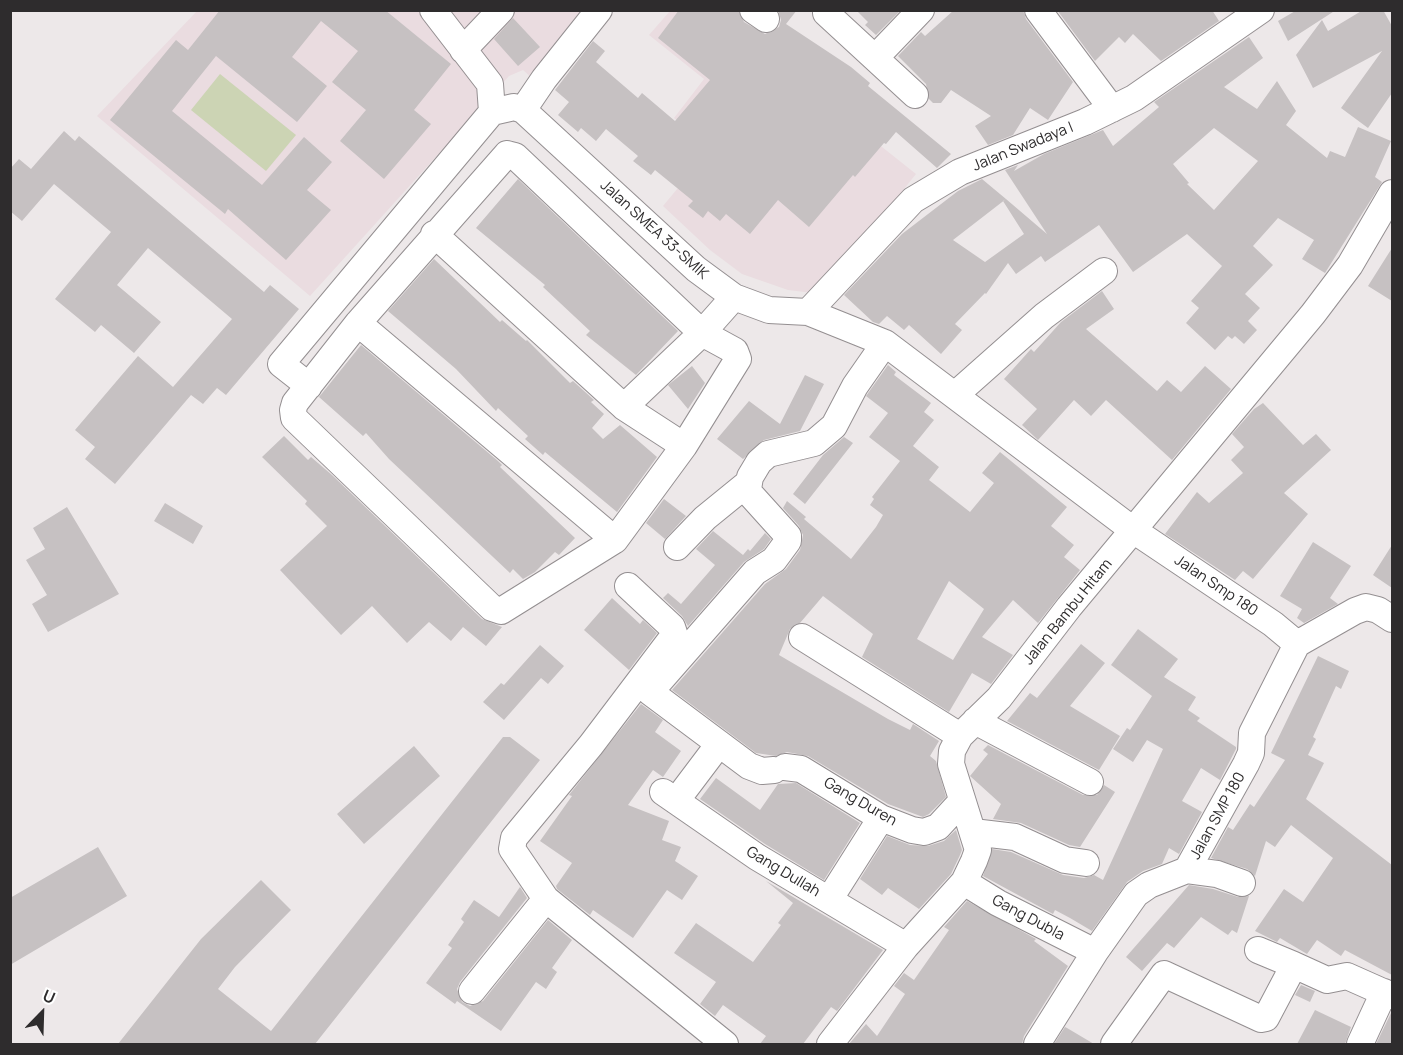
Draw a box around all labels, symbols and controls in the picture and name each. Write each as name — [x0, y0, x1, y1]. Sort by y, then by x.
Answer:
street label: Jalan Swadaya I — [970, 119, 1076, 175]
street label: Jalan SMEA 33-SMIK — [596, 177, 712, 283]
street label: Jalan Smp 180 — [1171, 552, 1261, 620]
street label: Jalan Bambu Hitam — [1020, 555, 1116, 669]
street label: Jalan SMP 180 — [1187, 769, 1249, 863]
street label: Gang Duren — [820, 774, 900, 830]
street label: Gang Dullah — [743, 843, 823, 901]
street label: Gang Dubla — [989, 891, 1067, 945]
north arrow — [12, 983, 72, 1043]
text: U — [39, 984, 59, 1009]

